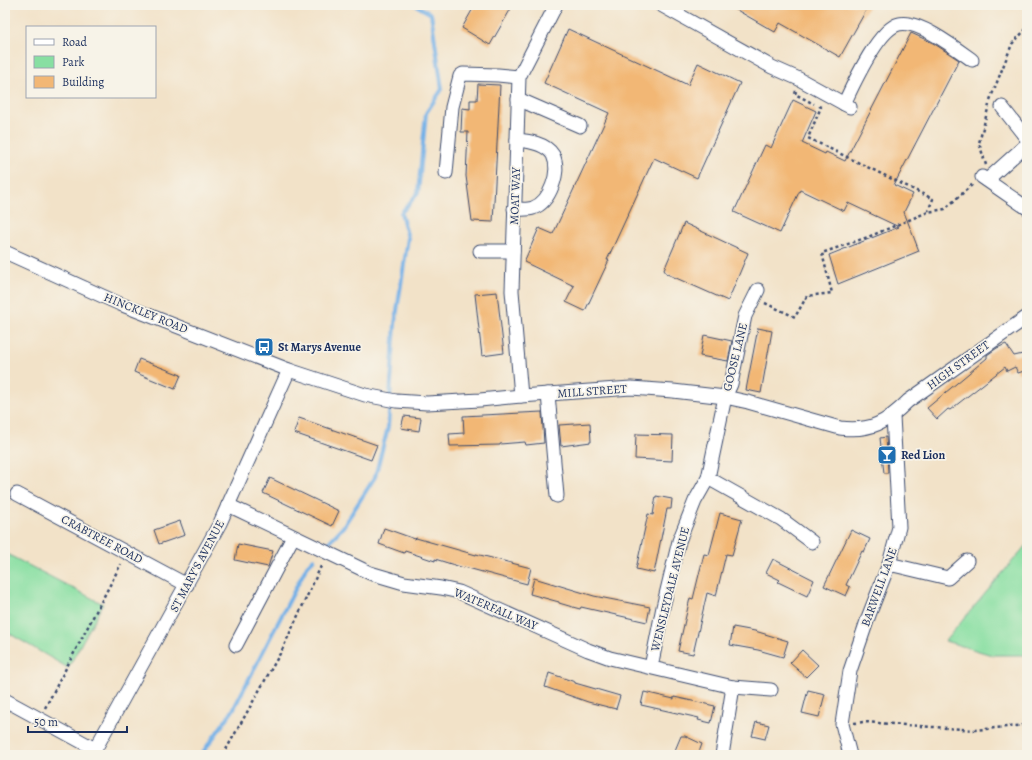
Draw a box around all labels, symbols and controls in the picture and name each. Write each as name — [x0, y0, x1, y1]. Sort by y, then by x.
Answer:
legend — [26, 26, 156, 98]
text: Road — [62, 34, 88, 50]
text: Park — [62, 54, 85, 70]
text: Building — [62, 74, 104, 90]
street label: MOAT WAY — [506, 166, 524, 225]
street label: HINCKLEY ROAD — [102, 289, 190, 337]
street label: GOOSE LANE — [719, 321, 751, 393]
bus stop icon: St Marys Avenue — [253, 336, 275, 358]
street label: HIGH STREET — [923, 337, 993, 393]
place label: St Marys Avenue — [278, 339, 361, 355]
street label: MILL STREET — [557, 381, 628, 401]
bar icon: Red Lion — [876, 444, 898, 466]
place label: Red Lion — [901, 447, 945, 463]
street label: CRABTREE ROAD — [58, 511, 146, 567]
street label: ST MARY'S AVENUE — [166, 517, 228, 615]
street label: WENSLEYDALE AVENUE — [647, 525, 693, 654]
street label: BARWELL LANE — [857, 545, 901, 629]
street label: WATERFALL WAY — [451, 584, 541, 634]
scale bar — [28, 708, 127, 734]
text: 50 m — [34, 714, 58, 730]

